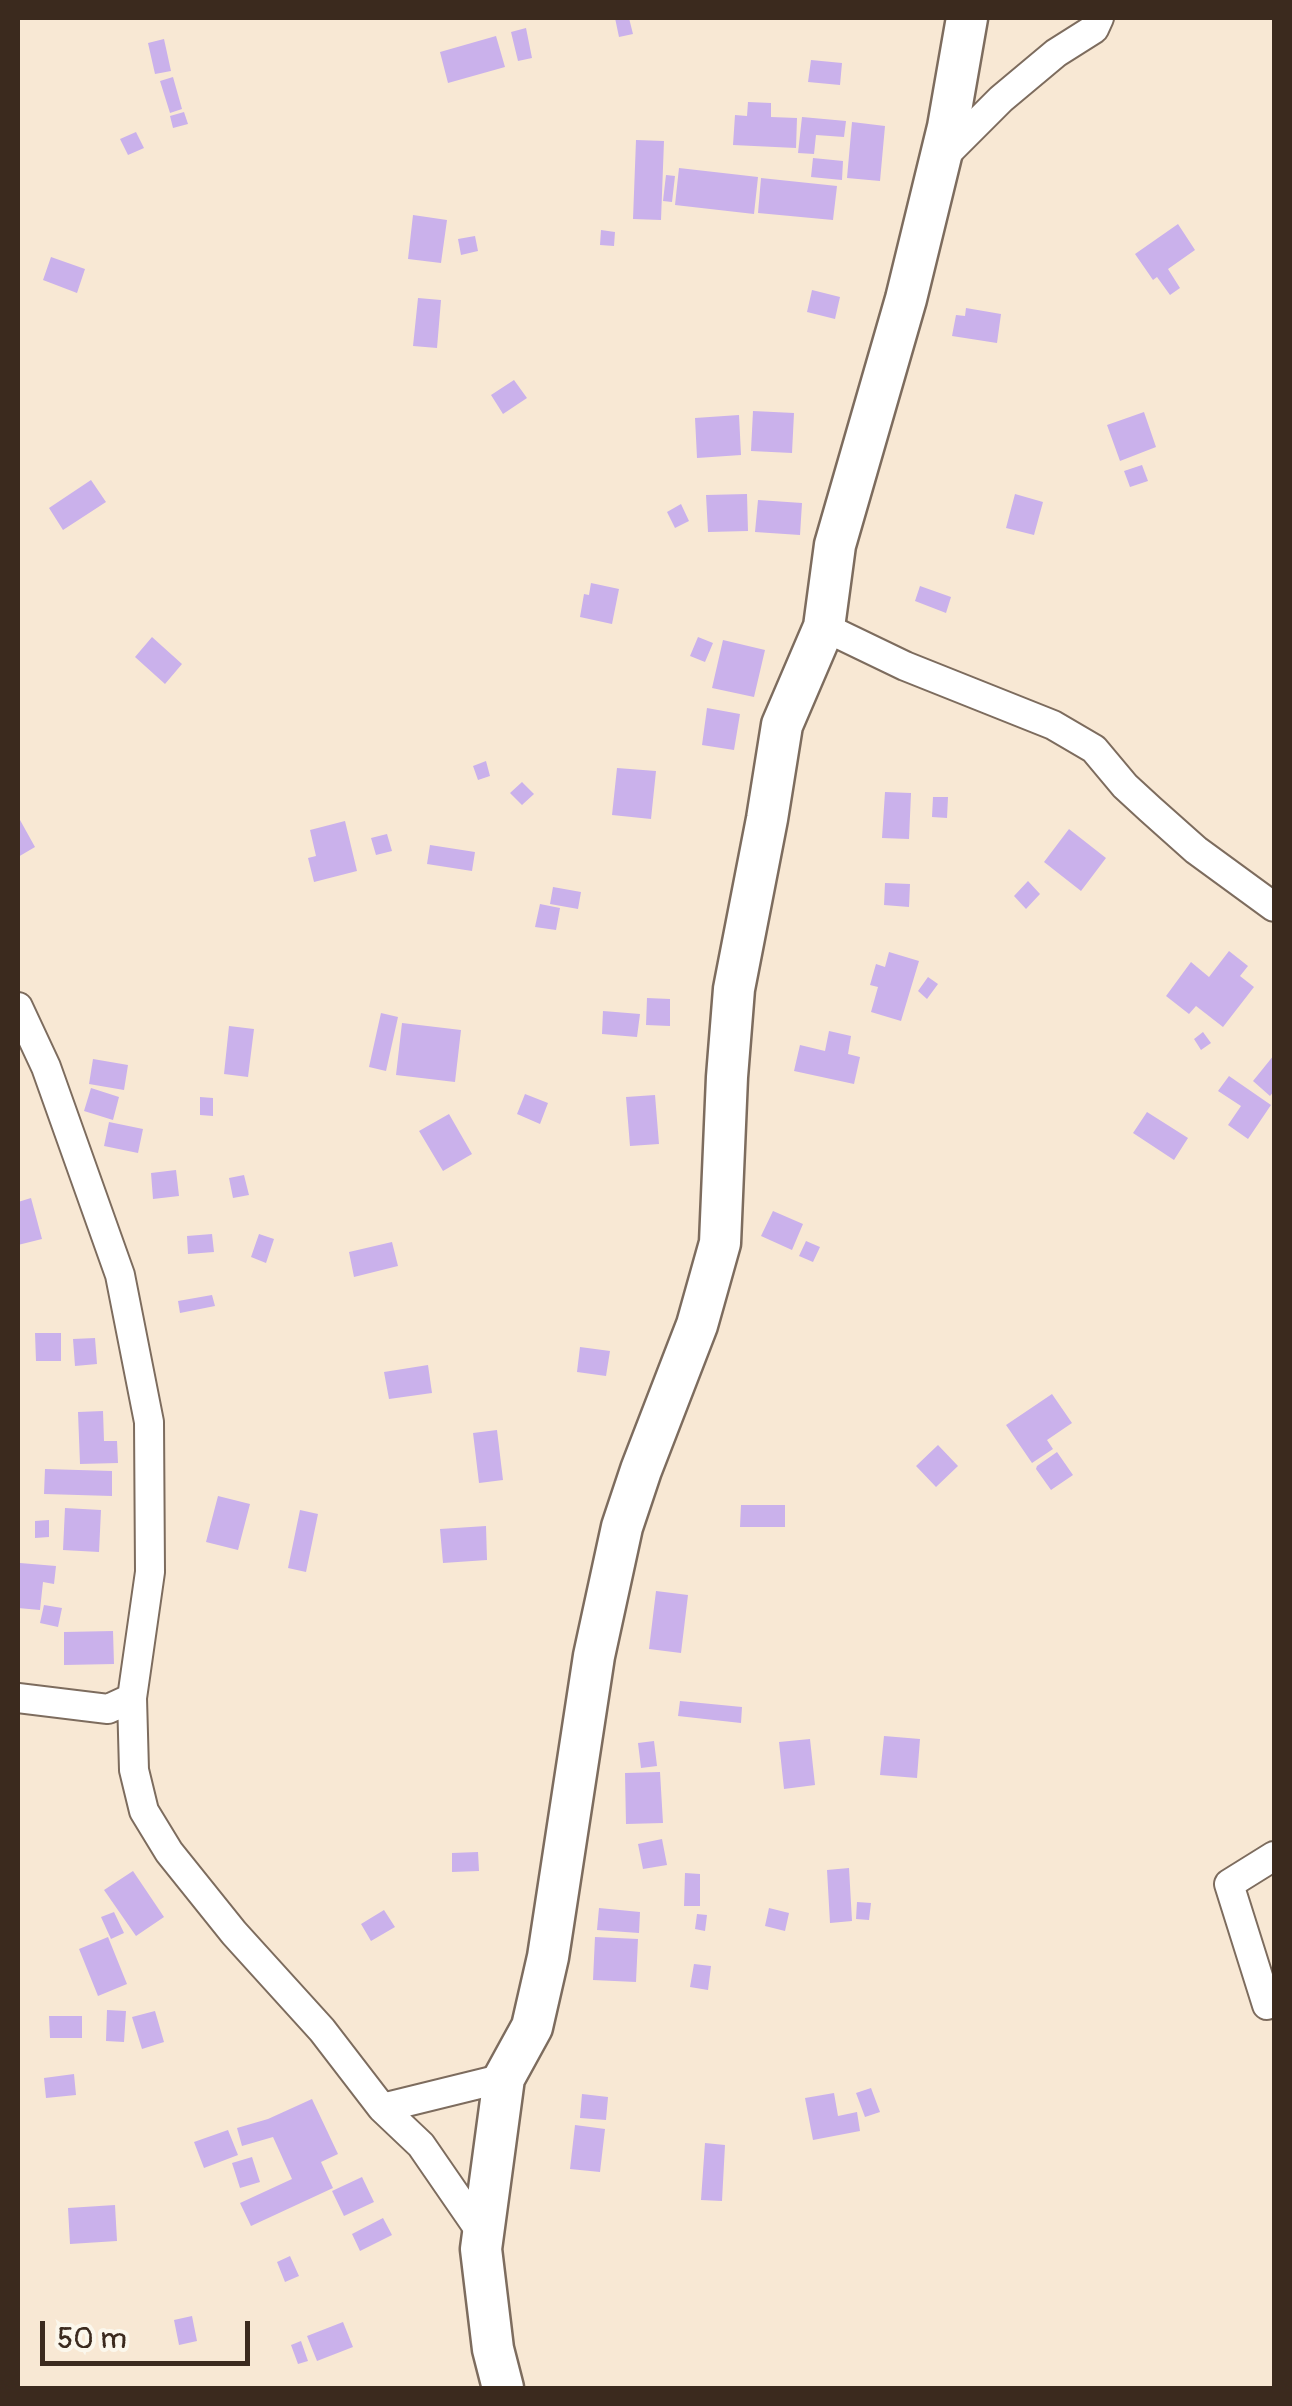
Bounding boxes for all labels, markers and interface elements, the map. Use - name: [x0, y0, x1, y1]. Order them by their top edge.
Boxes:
- scale bar: [45, 2301, 255, 2363]
- text: 50 m: [57, 2320, 127, 2357]

